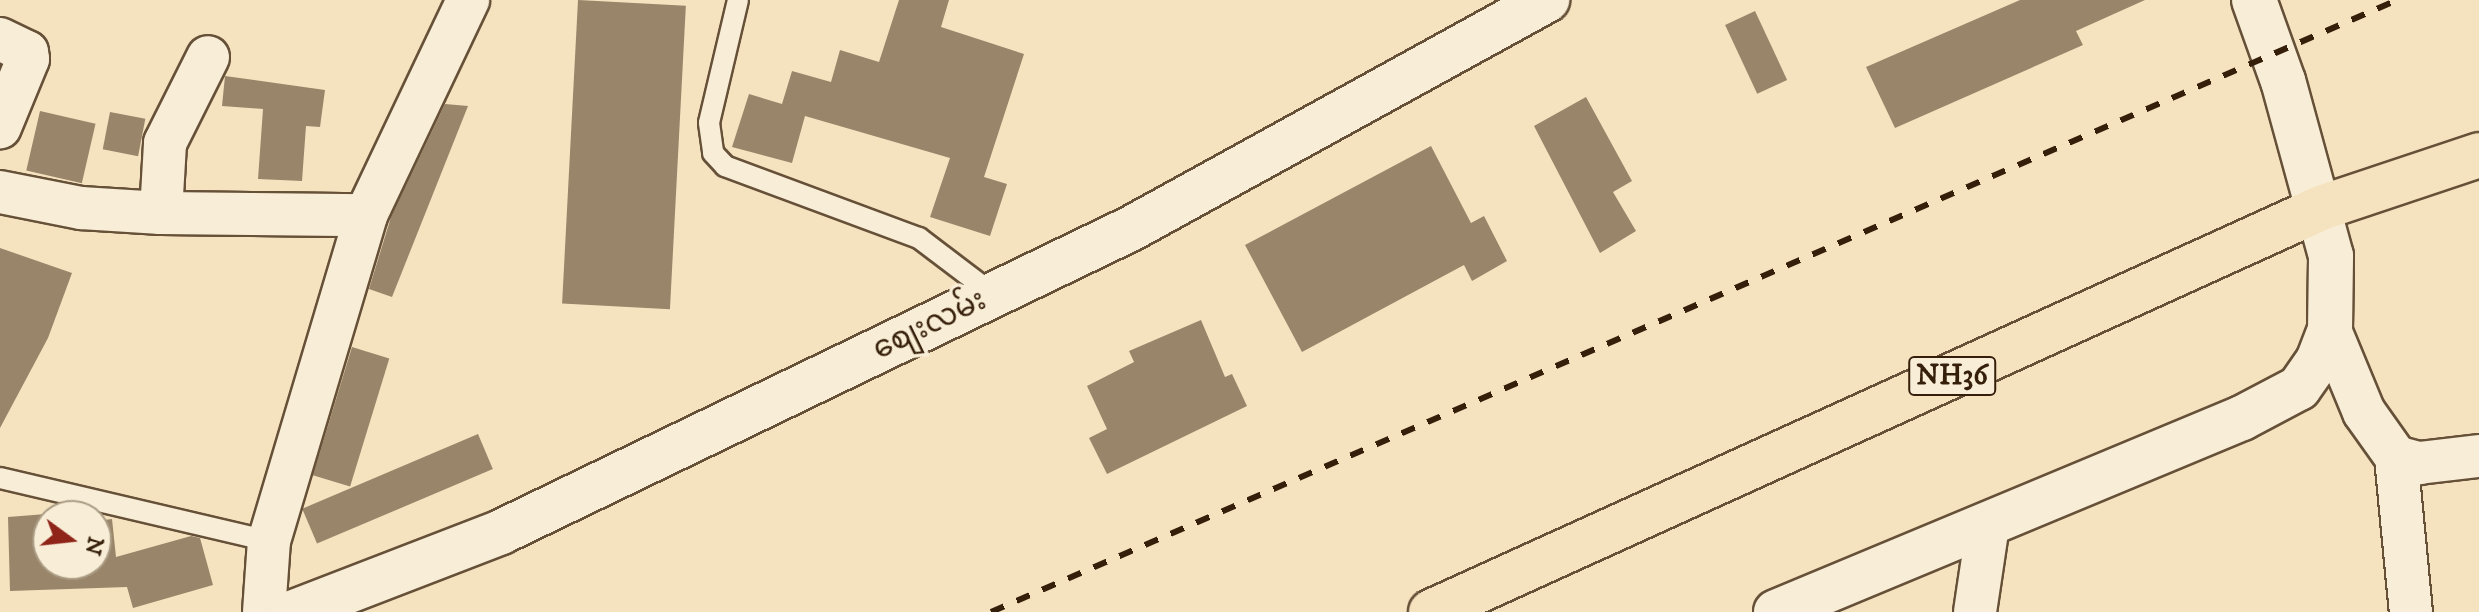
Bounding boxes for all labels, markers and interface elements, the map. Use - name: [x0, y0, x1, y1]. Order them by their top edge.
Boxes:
- street label: စျေးလမ်း: [868, 283, 992, 369]
- road number: NH36: [1908, 352, 1996, 400]
- north arrow: [32, 500, 112, 580]
- text: N: [78, 534, 109, 558]

